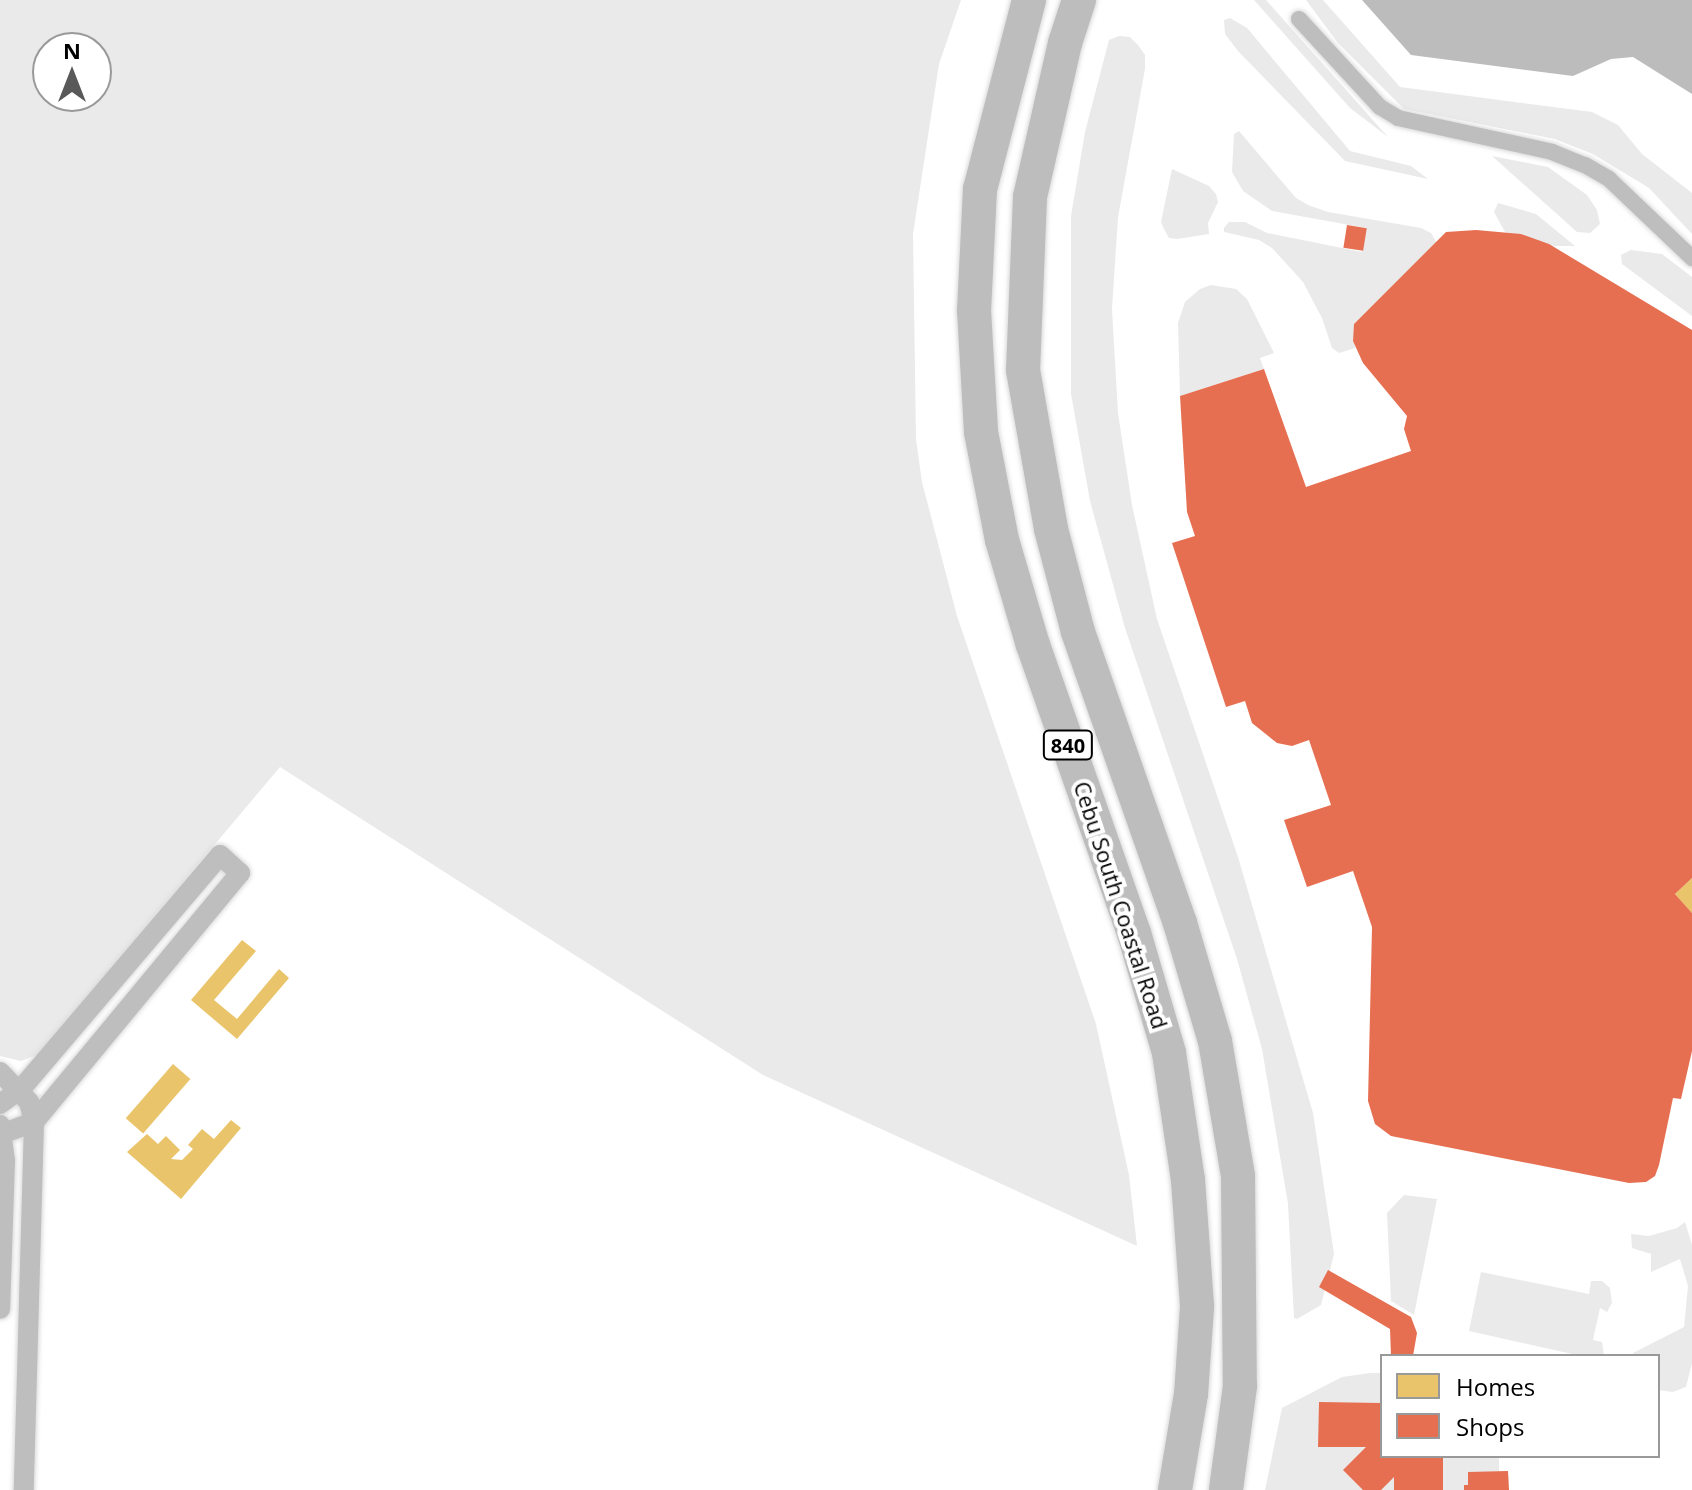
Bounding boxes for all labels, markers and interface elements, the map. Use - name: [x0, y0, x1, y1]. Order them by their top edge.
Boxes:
- north arrow: [32, 32, 112, 112]
- text: N: [63, 35, 81, 65]
- road number: 840: [1042, 729, 1094, 761]
- street label: Cebu South Coastal Road: [1069, 778, 1173, 1032]
- legend: [1380, 1354, 1660, 1458]
- text: Homes: [1456, 1370, 1535, 1403]
- text: Shops: [1456, 1410, 1524, 1443]

